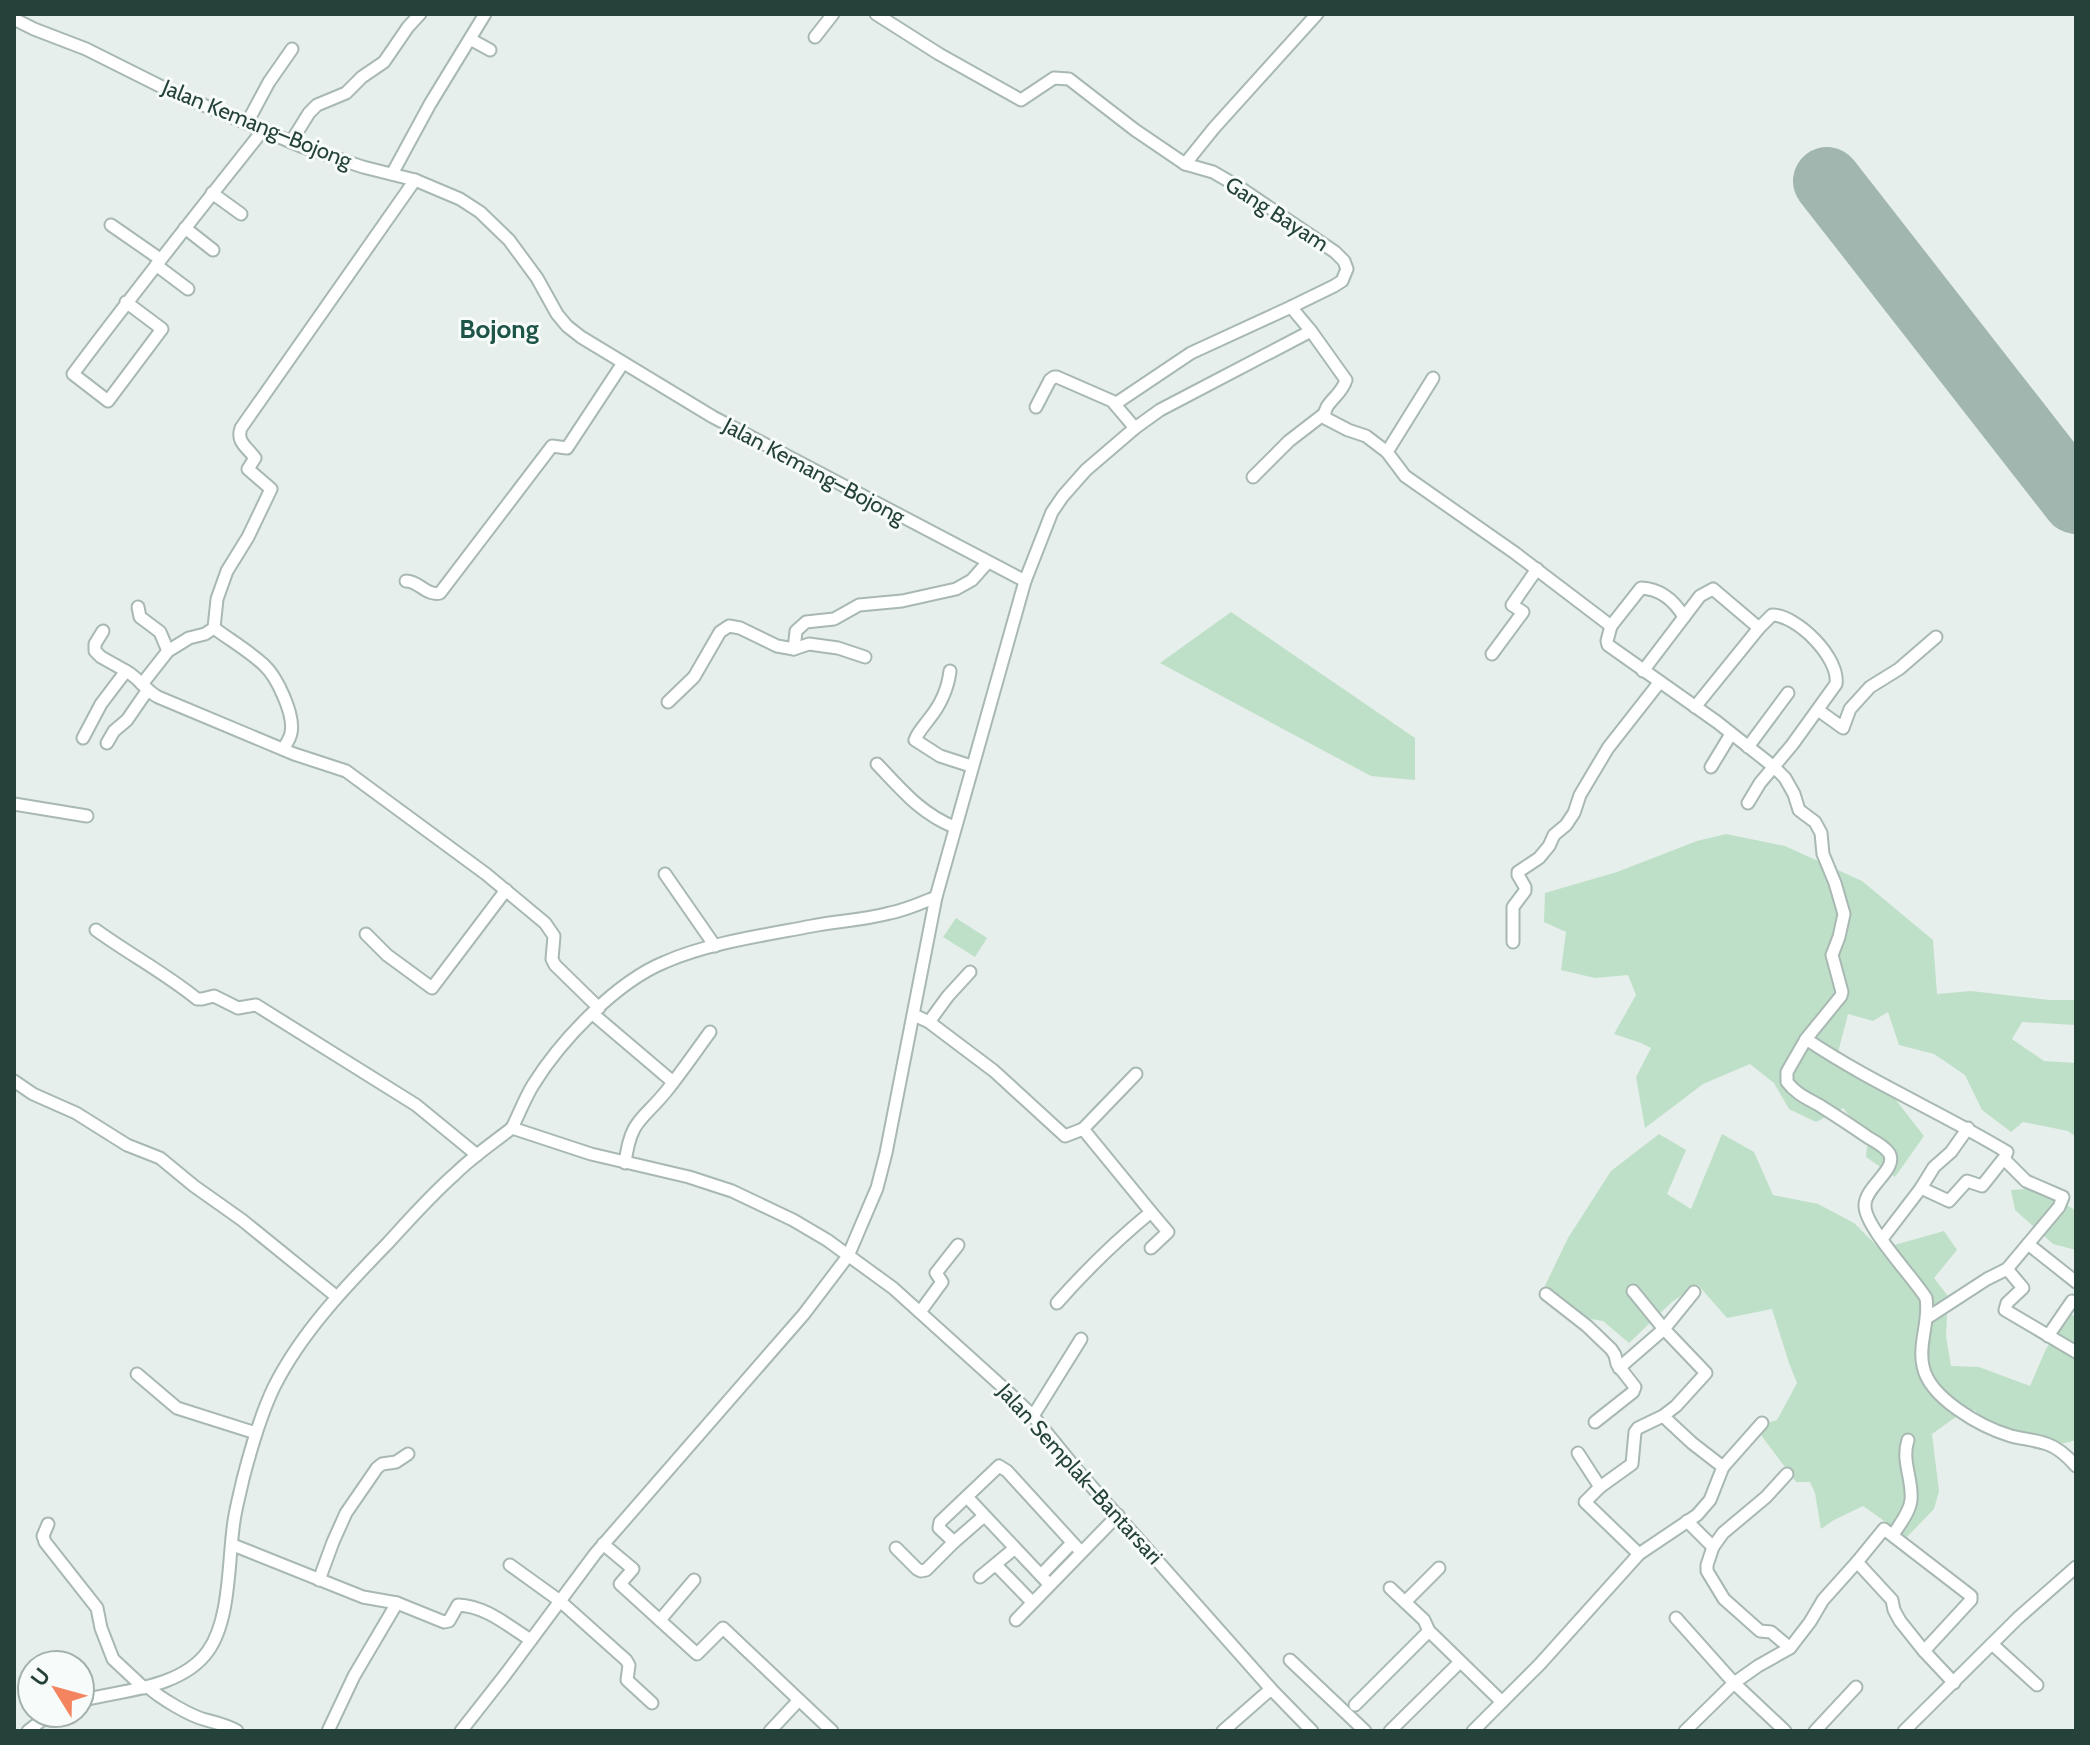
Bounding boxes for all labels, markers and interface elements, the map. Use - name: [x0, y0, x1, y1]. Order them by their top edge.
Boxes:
- street label: Jalan Kemang–Bojong: [157, 73, 357, 175]
- street label: Gang Bayam: [1220, 171, 1334, 257]
- district label: Bojong: [459, 313, 539, 345]
- street label: Jalan Kemang–Bojong: [717, 411, 911, 531]
- street label: Jalan Semplak–Bantarsari: [991, 1377, 1168, 1570]
- north arrow: [16, 1649, 96, 1729]
- text: U: [25, 1663, 56, 1692]

